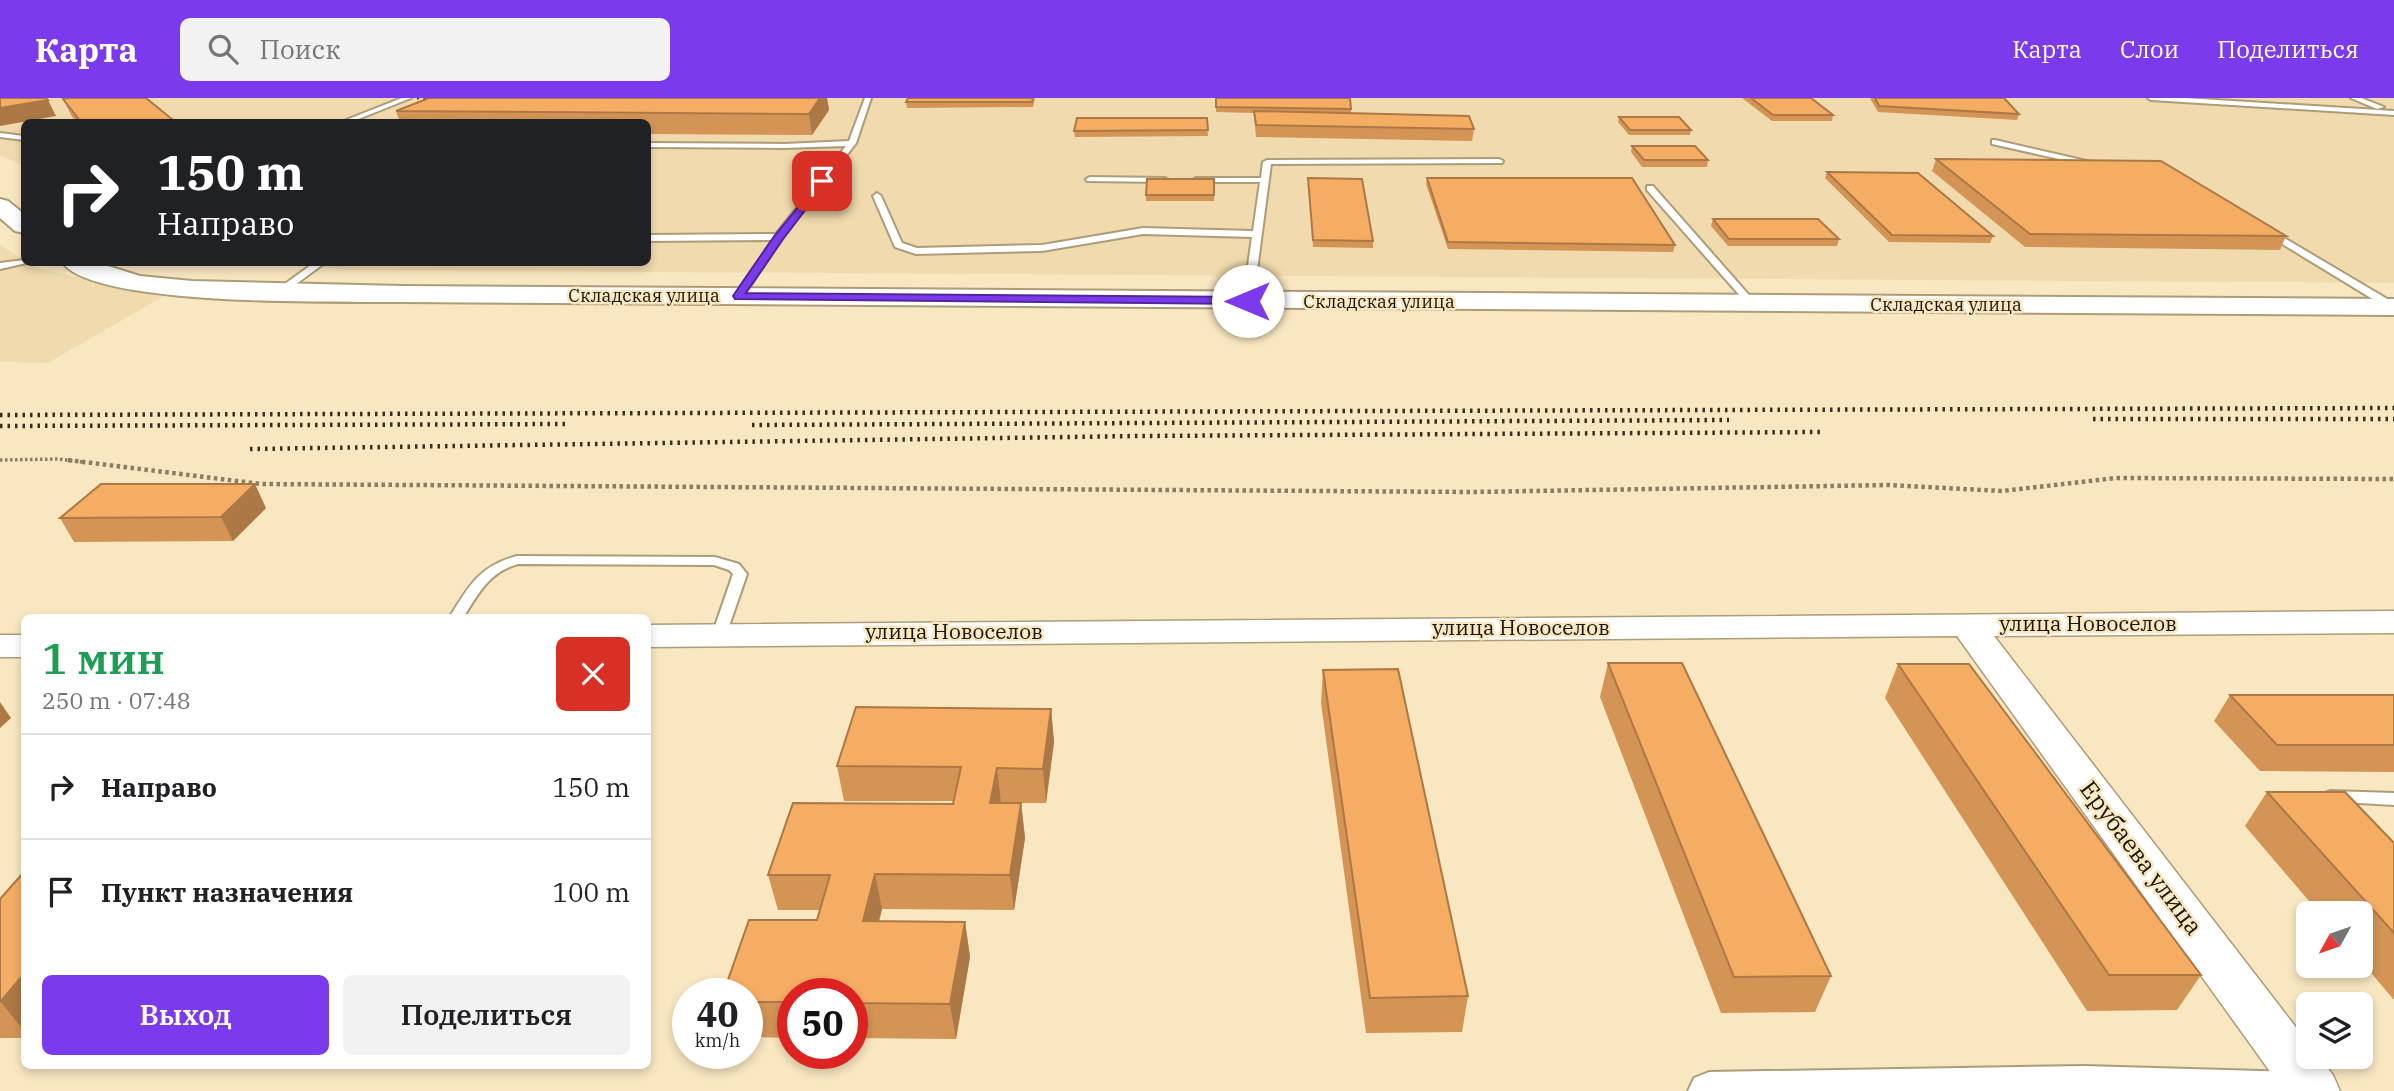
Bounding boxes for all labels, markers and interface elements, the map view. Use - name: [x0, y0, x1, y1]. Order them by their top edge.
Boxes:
- search box: [180, 18, 670, 81]
- text: Карта: [35, 28, 138, 71]
- icon: search: [204, 30, 242, 68]
- text: Поиск: [260, 32, 340, 66]
- text: Карта: [2012, 33, 2082, 65]
- text: Слои: [2120, 33, 2179, 65]
- text: Поделиться: [2217, 33, 2359, 65]
- text: 150 m: [157, 140, 304, 203]
- icon: right: [42, 147, 133, 238]
- pin: [792, 151, 852, 211]
- icon: arrive: [803, 162, 841, 200]
- text: Направо: [157, 202, 294, 244]
- position arrow: [1211, 264, 1285, 338]
- street label: Складская улица: [568, 284, 720, 307]
- street label: Складская улица: [1303, 290, 1455, 313]
- street label: Складская улица: [1870, 293, 2022, 316]
- street label: улица Новоселов: [1999, 609, 2177, 637]
- street label: улица Новоселов: [1432, 613, 1610, 641]
- street label: улица Новоселов: [865, 617, 1043, 645]
- text: 1 мин: [42, 631, 165, 686]
- button: close: [556, 637, 630, 711]
- text: 250 m · 07:48: [42, 685, 191, 715]
- icon: right: [42, 768, 80, 806]
- text: Направо: [101, 770, 217, 804]
- text: 150 m: [552, 770, 630, 804]
- street label: Ерубаева улица: [2073, 774, 2210, 941]
- icon: arrive: [42, 873, 80, 911]
- text: Пункт назначения: [101, 875, 353, 909]
- text: 100 m: [552, 875, 630, 909]
- north arrow: [2296, 901, 2373, 978]
- map controls: [2296, 901, 2373, 1069]
- button: Выход: [42, 975, 329, 1055]
- button: Поделиться: [343, 975, 630, 1055]
- speed limit sign: 50: [777, 978, 868, 1069]
- text: 40: [696, 991, 739, 1037]
- button: layers: [2296, 992, 2373, 1069]
- text: km/h: [695, 1029, 740, 1052]

